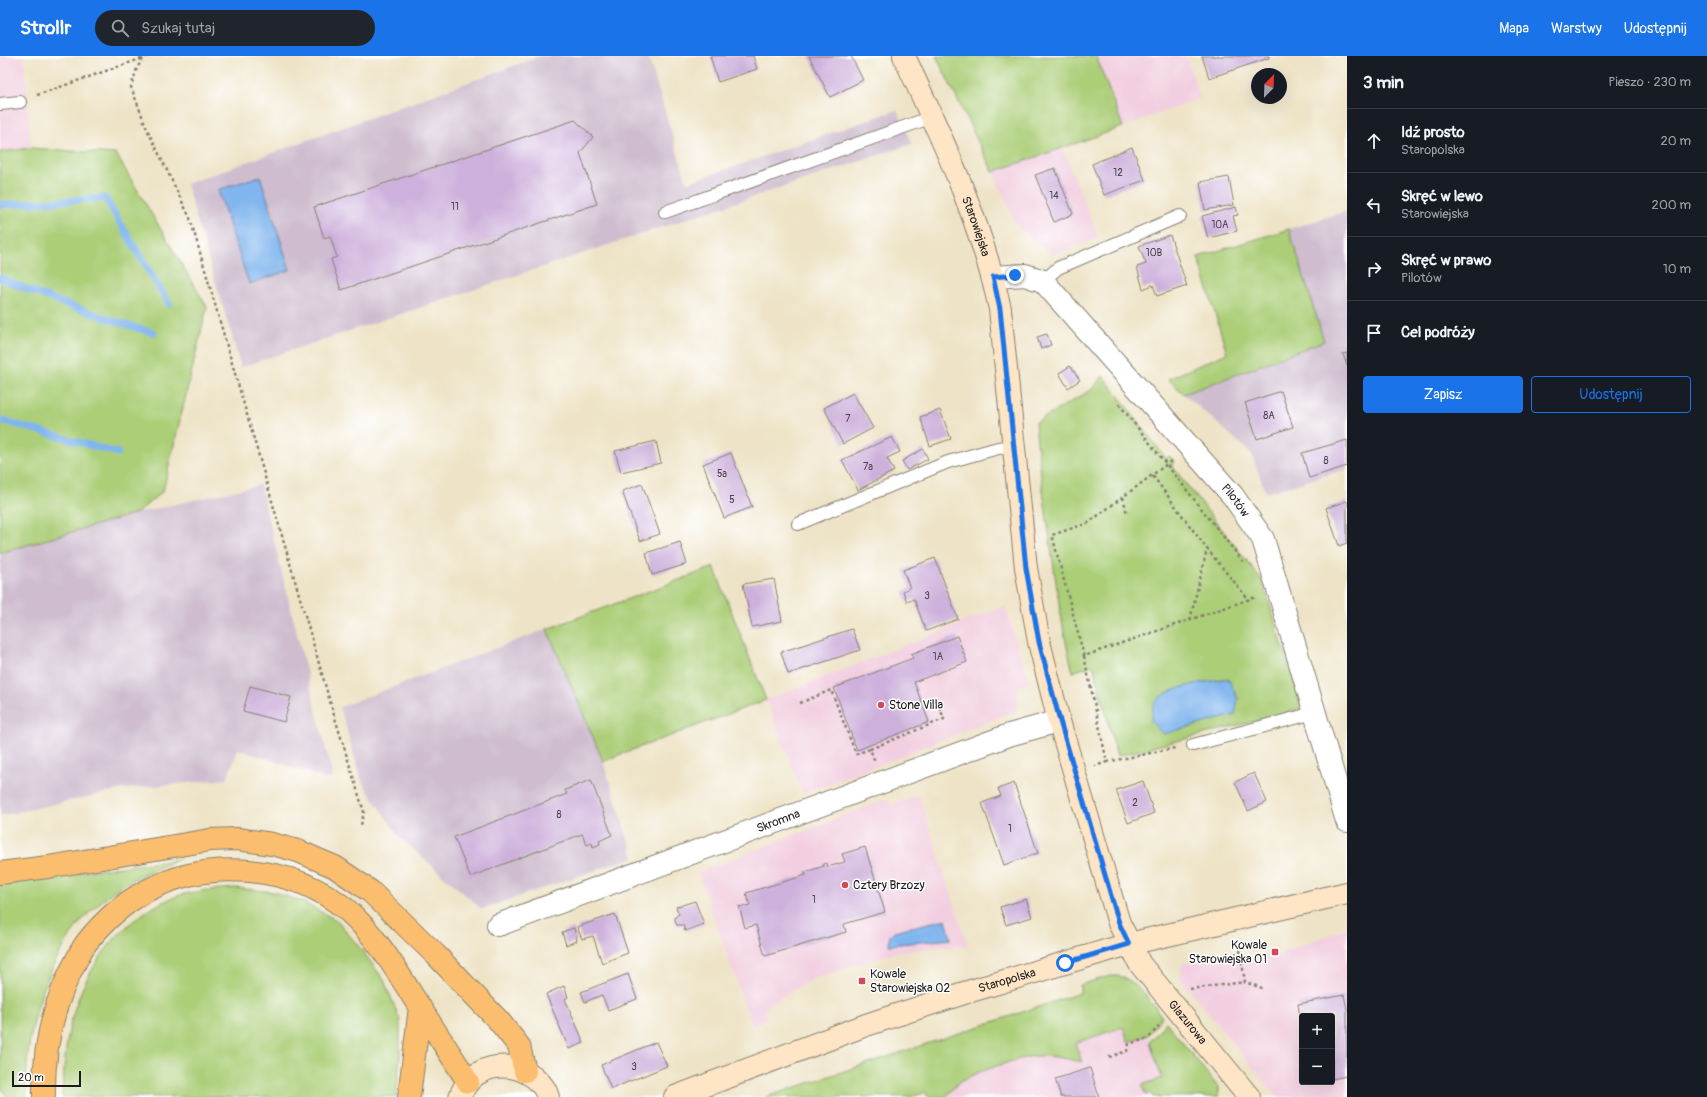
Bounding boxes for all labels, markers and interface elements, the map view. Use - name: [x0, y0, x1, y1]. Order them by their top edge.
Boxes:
- search box: [95, 10, 375, 46]
- text: Strollr: [20, 16, 71, 40]
- icon: search: [109, 17, 131, 39]
- text: Szukaj tutaj: [141, 19, 215, 38]
- text: Mapa: [1499, 20, 1529, 37]
- text: Warstwy: [1551, 20, 1602, 37]
- text: Udostępnij: [1624, 20, 1687, 37]
- north arrow: [1251, 68, 1287, 104]
- text: 3 min: [1363, 72, 1404, 93]
- text: Pieszo · 230 m: [1608, 74, 1691, 90]
- text: Idź prosto: [1401, 123, 1465, 142]
- icon: ahead: [1363, 130, 1385, 152]
- text: 20 m: [1660, 133, 1691, 149]
- text: Staropolska: [1401, 142, 1465, 158]
- house number: 12: [1113, 167, 1123, 179]
- text: Skręć w lewo: [1401, 187, 1483, 206]
- house number: 14: [1049, 190, 1059, 202]
- street label: Starowiejska: [958, 194, 993, 259]
- icon: left: [1363, 194, 1385, 216]
- text: 200 m: [1652, 197, 1691, 213]
- house number: 11: [451, 201, 459, 213]
- text: Starowiejska: [1401, 206, 1469, 222]
- house number: 10A: [1211, 219, 1229, 231]
- house number: 10B: [1146, 247, 1163, 259]
- text: Skręć w prawo: [1401, 251, 1491, 270]
- icon: right: [1363, 258, 1385, 280]
- text: 10 m: [1663, 261, 1691, 277]
- route end: [1006, 266, 1024, 284]
- text: Pilotów: [1401, 270, 1442, 286]
- icon: arrive: [1363, 322, 1385, 344]
- text: Cel podróży: [1401, 323, 1475, 342]
- button: Zapisz: [1363, 376, 1523, 413]
- button: Udostępnij: [1531, 376, 1691, 413]
- house number: 8A: [1263, 410, 1275, 422]
- house number: 7: [845, 413, 851, 425]
- house number: 8: [1323, 455, 1329, 467]
- house number: 7a: [863, 461, 873, 473]
- house number: 5a: [717, 468, 727, 480]
- street label: Pilotów: [1218, 481, 1252, 520]
- house number: 5: [729, 494, 735, 506]
- house number: 3: [924, 590, 930, 602]
- house number: 1A: [933, 651, 944, 663]
- place label: Stone Villa: [889, 698, 944, 713]
- marker: Stone Villa: [876, 700, 886, 710]
- house number: 2: [1132, 797, 1138, 809]
- street label: Skromna: [755, 806, 803, 836]
- house number: 8: [556, 809, 562, 821]
- house number: 1: [1008, 823, 1012, 835]
- place label: Cztery Brzozy: [853, 878, 925, 893]
- marker: Cztery Brzozy: [840, 880, 850, 890]
- house number: 1: [812, 894, 816, 906]
- place label: Kowale Starowiejska 01: [1189, 938, 1267, 967]
- marker: Kowale Starowiejska 01: [1270, 947, 1280, 957]
- route start: [1056, 954, 1074, 972]
- street label: Staropolska: [977, 965, 1038, 996]
- place label: Kowale Starowiejska 02: [870, 967, 950, 996]
- marker: Kowale Starowiejska 02: [857, 976, 867, 986]
- street label: Glazurowa: [1165, 997, 1210, 1048]
- map controls: [1299, 1013, 1335, 1085]
- button: +: [1299, 1013, 1335, 1049]
- button: −: [1299, 1049, 1335, 1085]
- house number: 3: [631, 1061, 637, 1073]
- scale bar: [12, 1069, 81, 1088]
- text: 20 m: [18, 1071, 44, 1084]

